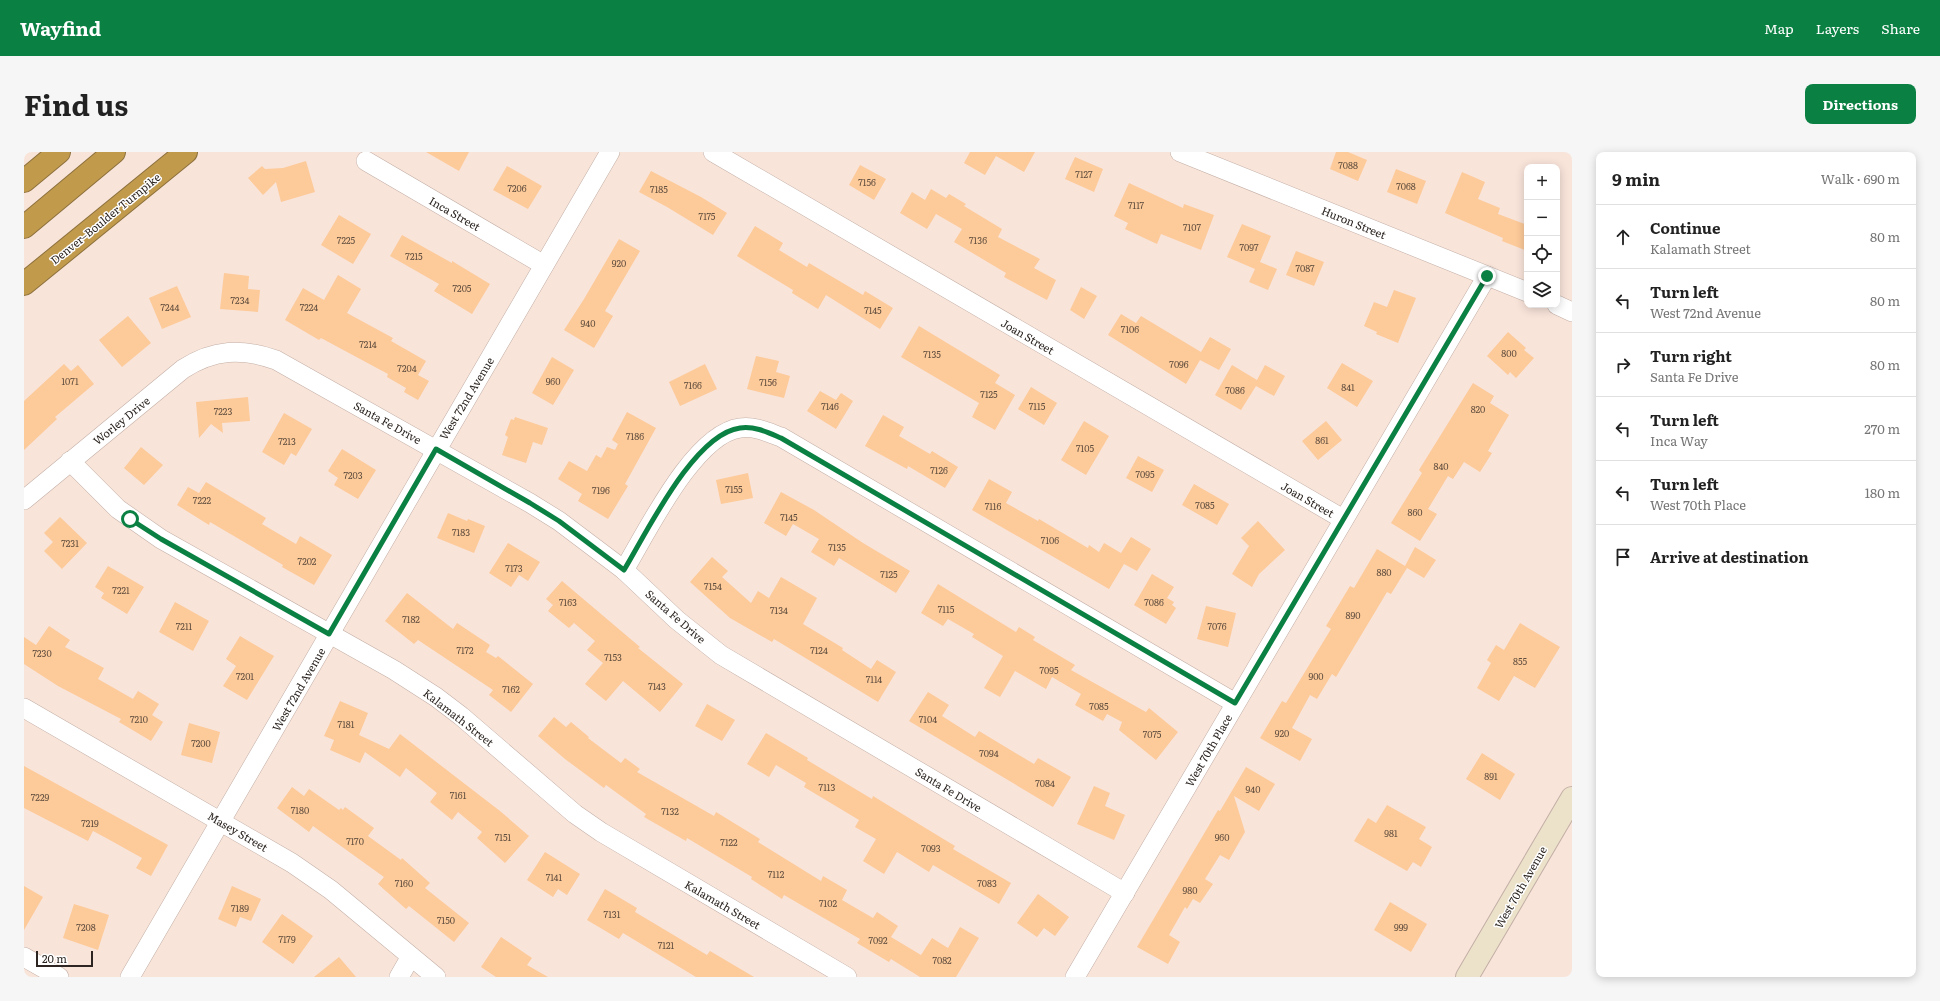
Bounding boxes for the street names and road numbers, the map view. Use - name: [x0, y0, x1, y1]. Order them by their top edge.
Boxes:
- street label: Denver–Boulder Turnpike: [47, 168, 164, 267]
- street label: Inca Street: [426, 192, 484, 234]
- street label: Huron Street: [1319, 202, 1389, 242]
- street label: Joan Street: [998, 314, 1058, 358]
- street label: West 72nd Avenue: [435, 353, 497, 442]
- street label: Worley Drive: [89, 392, 153, 448]
- street label: Santa Fe Drive: [351, 397, 425, 447]
- street label: Joan Street: [1278, 477, 1338, 521]
- street label: Santa Fe Drive: [643, 585, 710, 647]
- street label: West 72nd Avenue: [268, 644, 329, 734]
- street label: Kalamath Street: [420, 684, 498, 750]
- street label: West 70th Place: [1181, 711, 1235, 789]
- street label: Santa Fe Drive: [913, 763, 985, 815]
- street label: Masey Street: [205, 807, 272, 855]
- street label: West 70th Avenue: [1490, 843, 1550, 931]
- street label: Kalamath Street: [682, 876, 764, 933]

